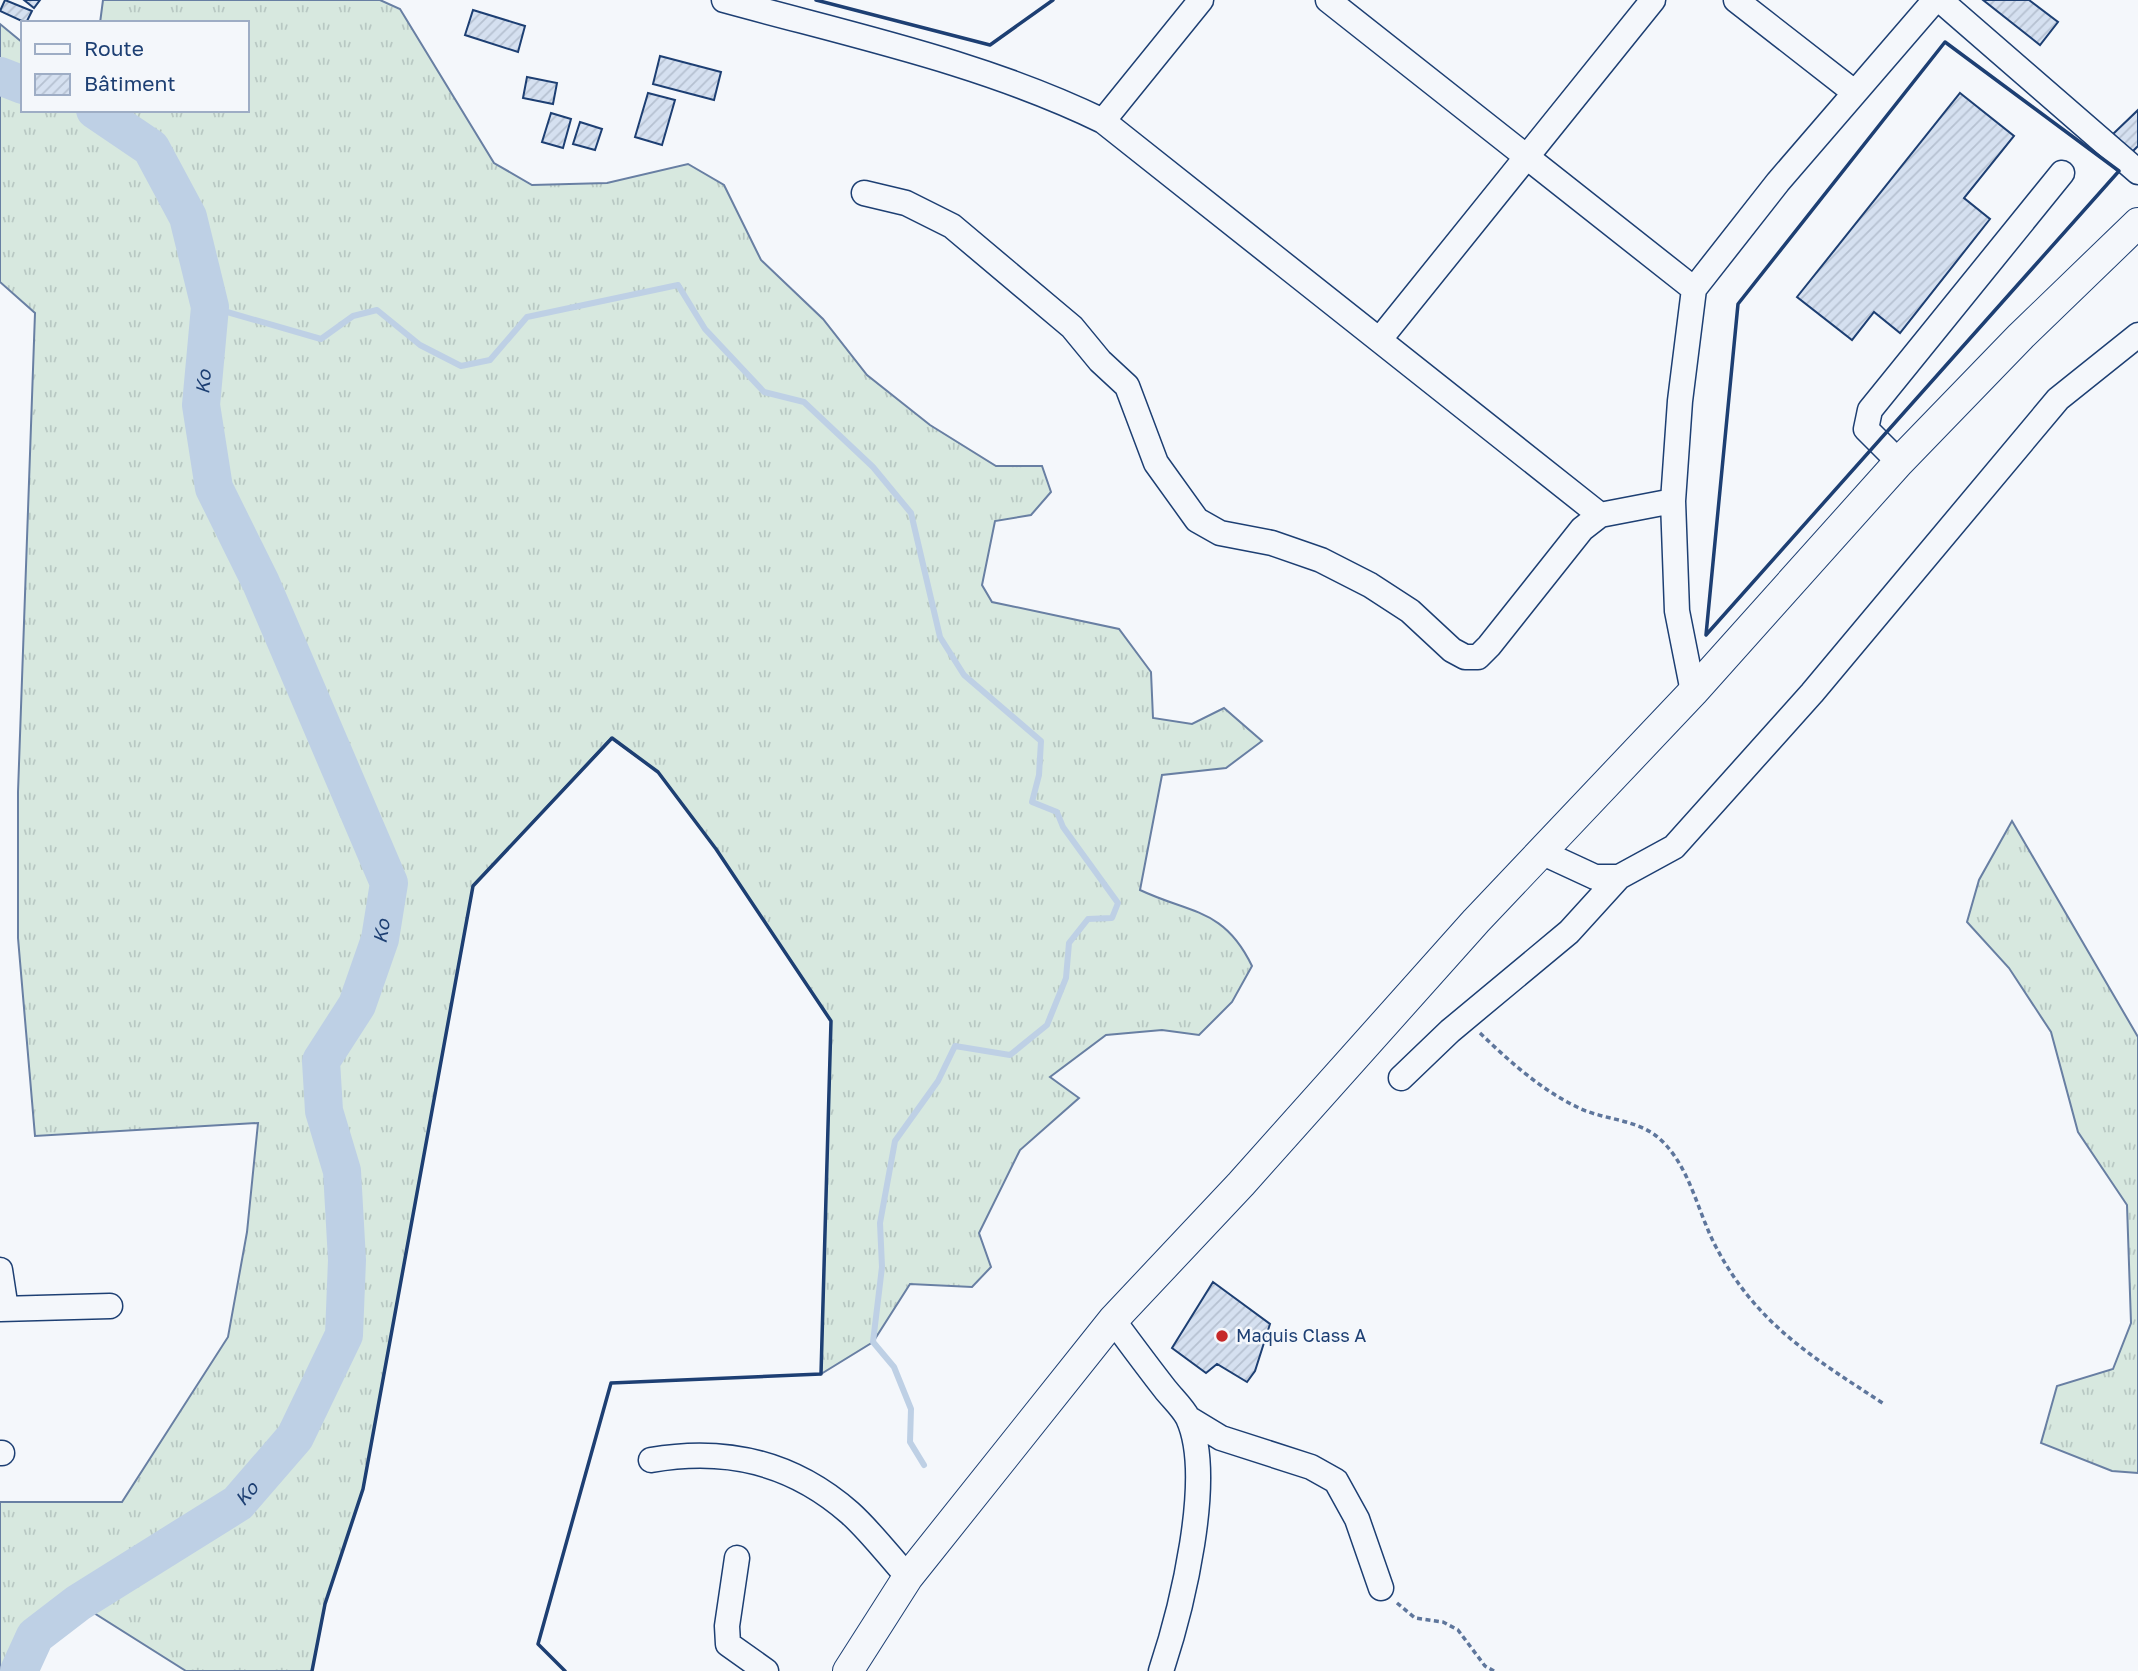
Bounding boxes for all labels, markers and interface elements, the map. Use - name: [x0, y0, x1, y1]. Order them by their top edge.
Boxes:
- legend: [21, 21, 248, 112]
- text: Route: [84, 35, 144, 61]
- text: Bâtiment: [84, 70, 176, 96]
- water label: Ko: [190, 367, 215, 395]
- water label: Ko: [367, 916, 394, 945]
- place label: Maquis Class A: [1236, 1324, 1366, 1346]
- marker: Maquis Class A: [1214, 1328, 1230, 1344]
- water label: Ko: [229, 1475, 264, 1510]

